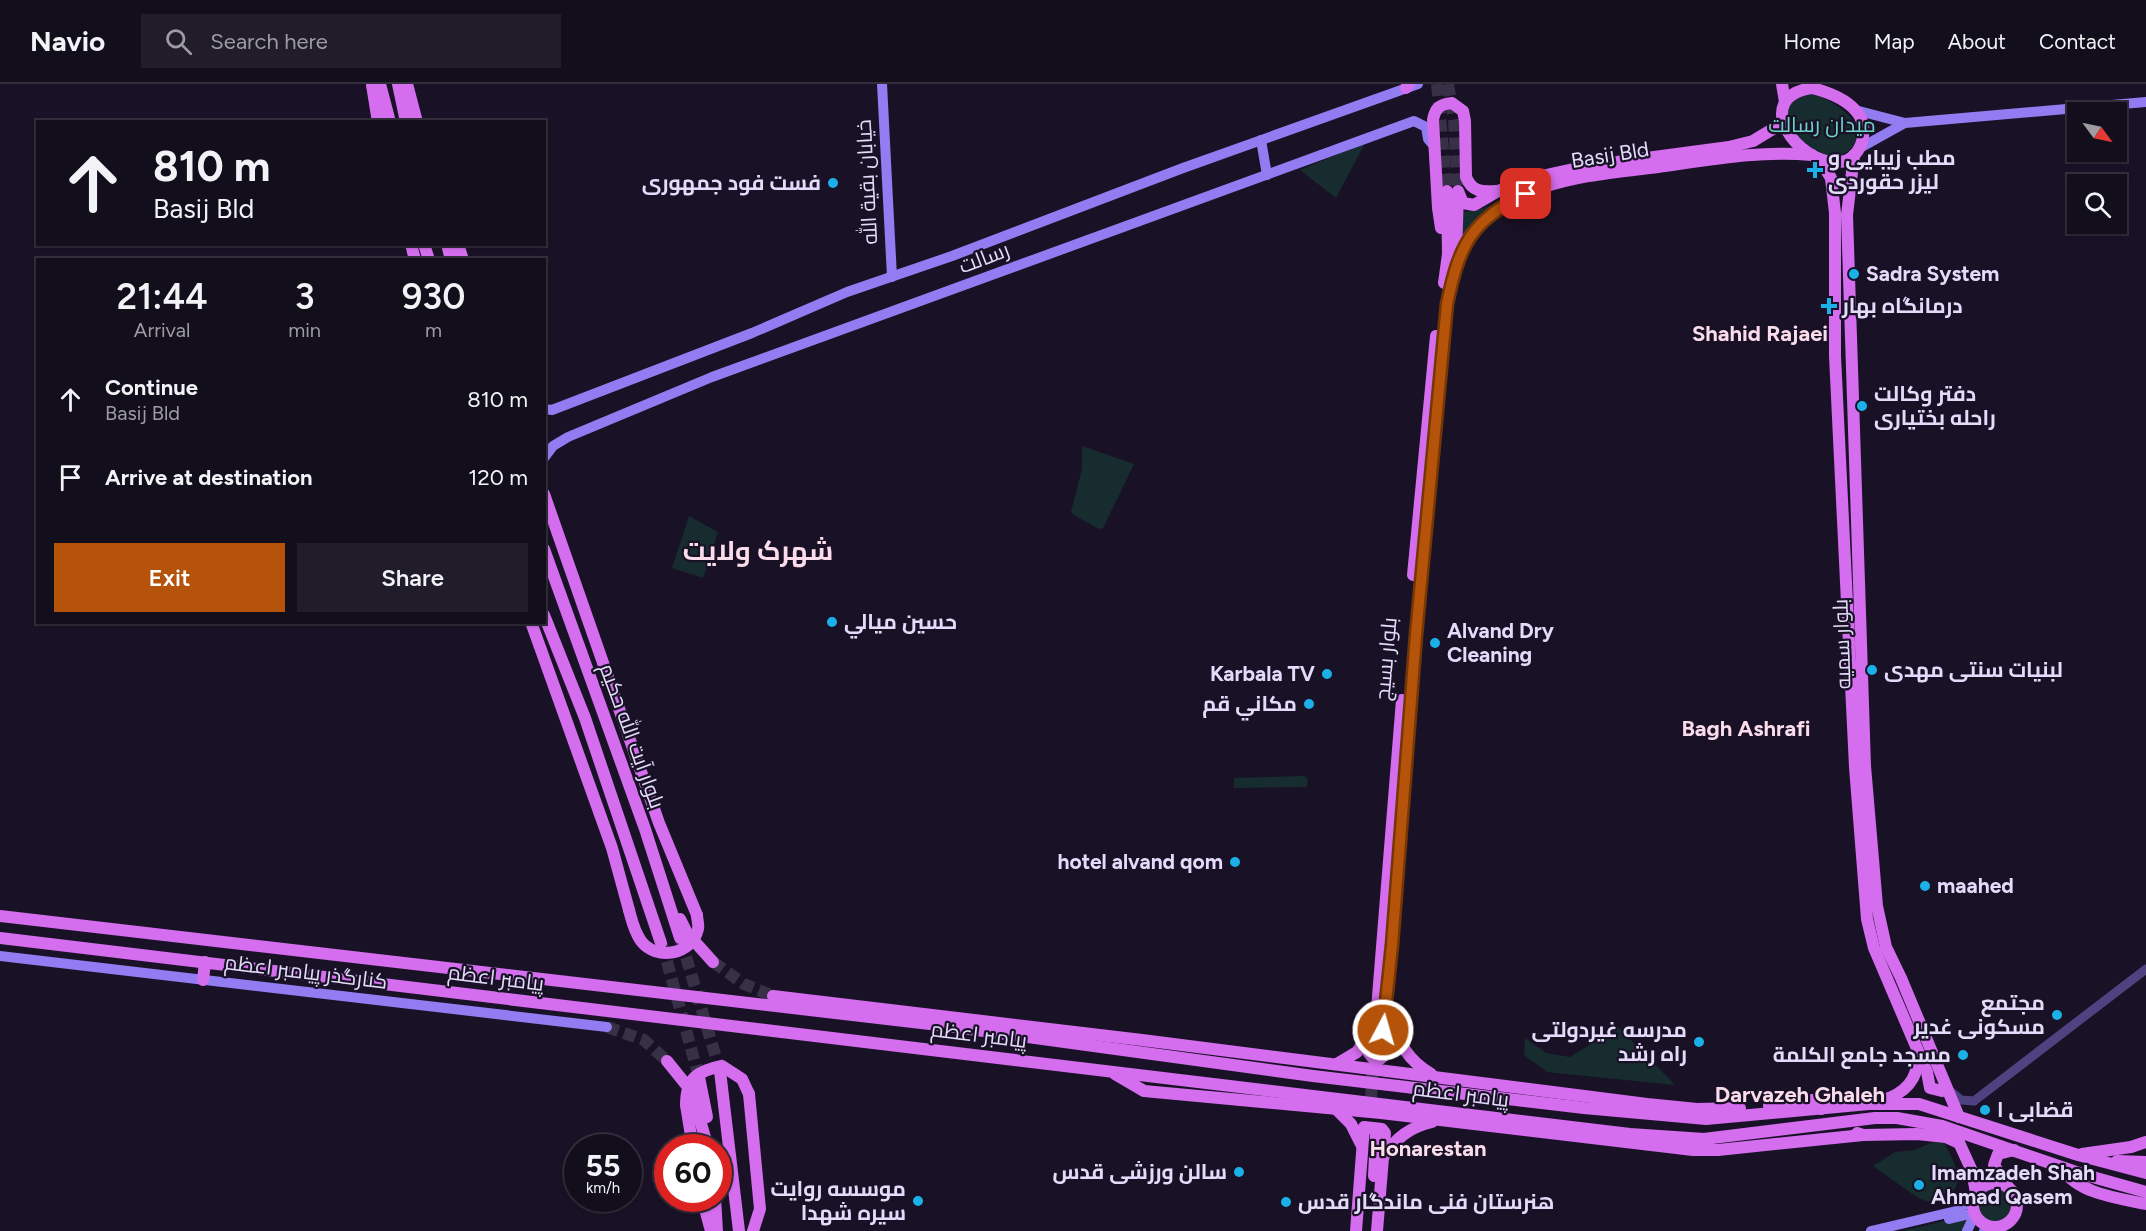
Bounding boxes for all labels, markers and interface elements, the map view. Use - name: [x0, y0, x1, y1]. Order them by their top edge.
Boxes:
- search box: [141, 14, 561, 68]
- text: Navio: [30, 24, 105, 58]
- icon: search: [162, 25, 195, 58]
- text: Search here: [210, 28, 328, 55]
- text: Home: [1784, 29, 1841, 54]
- text: Map: [1874, 29, 1915, 54]
- text: About: [1948, 29, 2006, 54]
- text: Contact: [2039, 29, 2116, 54]
- north arrow: [2067, 102, 2127, 162]
- map controls: [2067, 102, 2127, 234]
- park label: میدان رسالت: [1768, 112, 1876, 138]
- street label: خیابان بقیة الله: [850, 119, 883, 245]
- street label: Basij Bld: [1569, 136, 1651, 173]
- text: 810 m: [153, 141, 270, 192]
- icon: ahead: [54, 144, 132, 222]
- place label: مطب زیبایی و لیزر حقوردی: [1828, 145, 1956, 195]
- marker: مطب زیبایی و لیزر حقوردی: [1806, 161, 1824, 179]
- pin: [1500, 168, 1551, 219]
- place label: فست فود جمهوری: [642, 170, 821, 196]
- button: search: [2067, 174, 2127, 234]
- marker: فست فود جمهوری: [826, 176, 840, 190]
- icon: arrive: [1509, 177, 1542, 210]
- text: Basij Bld: [153, 192, 254, 225]
- street label: رسالت: [955, 237, 1013, 279]
- place label: Sadra System: [1866, 261, 1999, 286]
- marker: Sadra System: [1847, 267, 1861, 281]
- text: 21:44: [117, 275, 208, 318]
- text: 3: [295, 275, 315, 318]
- text: 930: [402, 275, 465, 318]
- place label: درمانگاه بهار: [1841, 293, 1963, 319]
- marker: درمانگاه بهار: [1820, 297, 1838, 315]
- text: Arrival: [134, 318, 190, 342]
- text: min: [288, 318, 321, 342]
- text: m: [425, 318, 442, 342]
- district label: Shahid Rajaei: [1692, 320, 1828, 347]
- text: Continue: [105, 374, 198, 401]
- place label: دفتر وکالت راحله بختیاری: [1874, 381, 1996, 430]
- icon: ahead: [54, 383, 87, 416]
- text: 810 m: [467, 386, 528, 413]
- marker: دفتر وکالت راحله بختیاری: [1855, 399, 1869, 413]
- text: Basij Bld: [105, 401, 180, 425]
- icon: arrive: [54, 461, 87, 494]
- text: Arrive at destination: [105, 464, 313, 491]
- text: 120 m: [468, 464, 528, 491]
- district label: شهرک ولایت: [683, 534, 833, 568]
- button: Exit: [54, 543, 285, 612]
- button: Share: [297, 543, 528, 612]
- street label: بلوار سمیه: [1827, 598, 1856, 690]
- place label: حسين ميالي: [844, 609, 957, 639]
- marker: حسين ميالي: [825, 615, 839, 629]
- street label: بلوار بسیج: [1369, 616, 1404, 702]
- place label: Alvand Dry Cleaning: [1447, 618, 1555, 667]
- marker: Alvand Dry Cleaning: [1428, 636, 1442, 650]
- place label: لبنیات سنتی مهدی: [1884, 657, 2063, 683]
- street label: بلوار آیت الله حکیم: [593, 660, 671, 812]
- place label: Karbala TV: [1210, 661, 1315, 686]
- marker: لبنیات سنتی مهدی: [1865, 663, 1879, 677]
- marker: Karbala TV: [1320, 667, 1334, 681]
- place label: مكاني قم: [1202, 691, 1297, 721]
- marker: مكاني قم: [1302, 697, 1316, 711]
- district label: Bagh Ashrafi: [1681, 715, 1811, 742]
- place label: hotel alvand qom: [1058, 849, 1223, 874]
- marker: hotel alvand qom: [1228, 855, 1242, 869]
- place label: maahed: [1937, 873, 2014, 898]
- marker: maahed: [1918, 879, 1932, 893]
- street label: کنارگذر پیامبر اعظم: [223, 949, 389, 996]
- street label: پیامبر اعظم: [446, 959, 546, 998]
- place label: مجتمع مسکونی غدیر: [1913, 990, 2045, 1040]
- position arrow: [1351, 998, 1415, 1062]
- marker: مجتمع مسکونی غدیر: [2050, 1008, 2064, 1022]
- street label: پیامبر اعظم: [929, 1016, 1029, 1055]
- place label: مدرسه غیردولتی راه رشد: [1532, 1017, 1687, 1066]
- marker: مدرسه غیردولتی راه رشد: [1692, 1035, 1706, 1049]
- place label: مسجد جامع الکلمة: [1773, 1042, 1951, 1069]
- marker: مسجد جامع الکلمة: [1956, 1048, 1970, 1062]
- street label: پیامبر اعظم: [1411, 1075, 1511, 1114]
- district label: Darvazeh Ghaleh: [1715, 1081, 1885, 1108]
- place label: قضابی ا: [1997, 1097, 2074, 1122]
- marker: قضابی ا: [1978, 1103, 1992, 1117]
- speed limit sign: 60: [654, 1134, 732, 1212]
- district label: Honarestan: [1369, 1135, 1487, 1162]
- text: 55: [586, 1147, 620, 1184]
- place label: سالن ورزشی قدس: [1052, 1159, 1227, 1185]
- place label: Imamzadeh Shah Ahmad Qasem: [1931, 1160, 2095, 1209]
- marker: سالن ورزشی قدس: [1232, 1165, 1246, 1179]
- place label: موسسه روایت سیره شهدا: [770, 1176, 906, 1226]
- marker: Imamzadeh Shah Ahmad Qasem: [1912, 1178, 1926, 1192]
- text: km/h: [586, 1179, 620, 1197]
- place label: هنرستان فنی ماندگار قدس: [1298, 1189, 1554, 1214]
- marker: موسسه روایت سیره شهدا: [911, 1194, 925, 1208]
- marker: هنرستان فنی ماندگار قدس: [1279, 1195, 1293, 1209]

